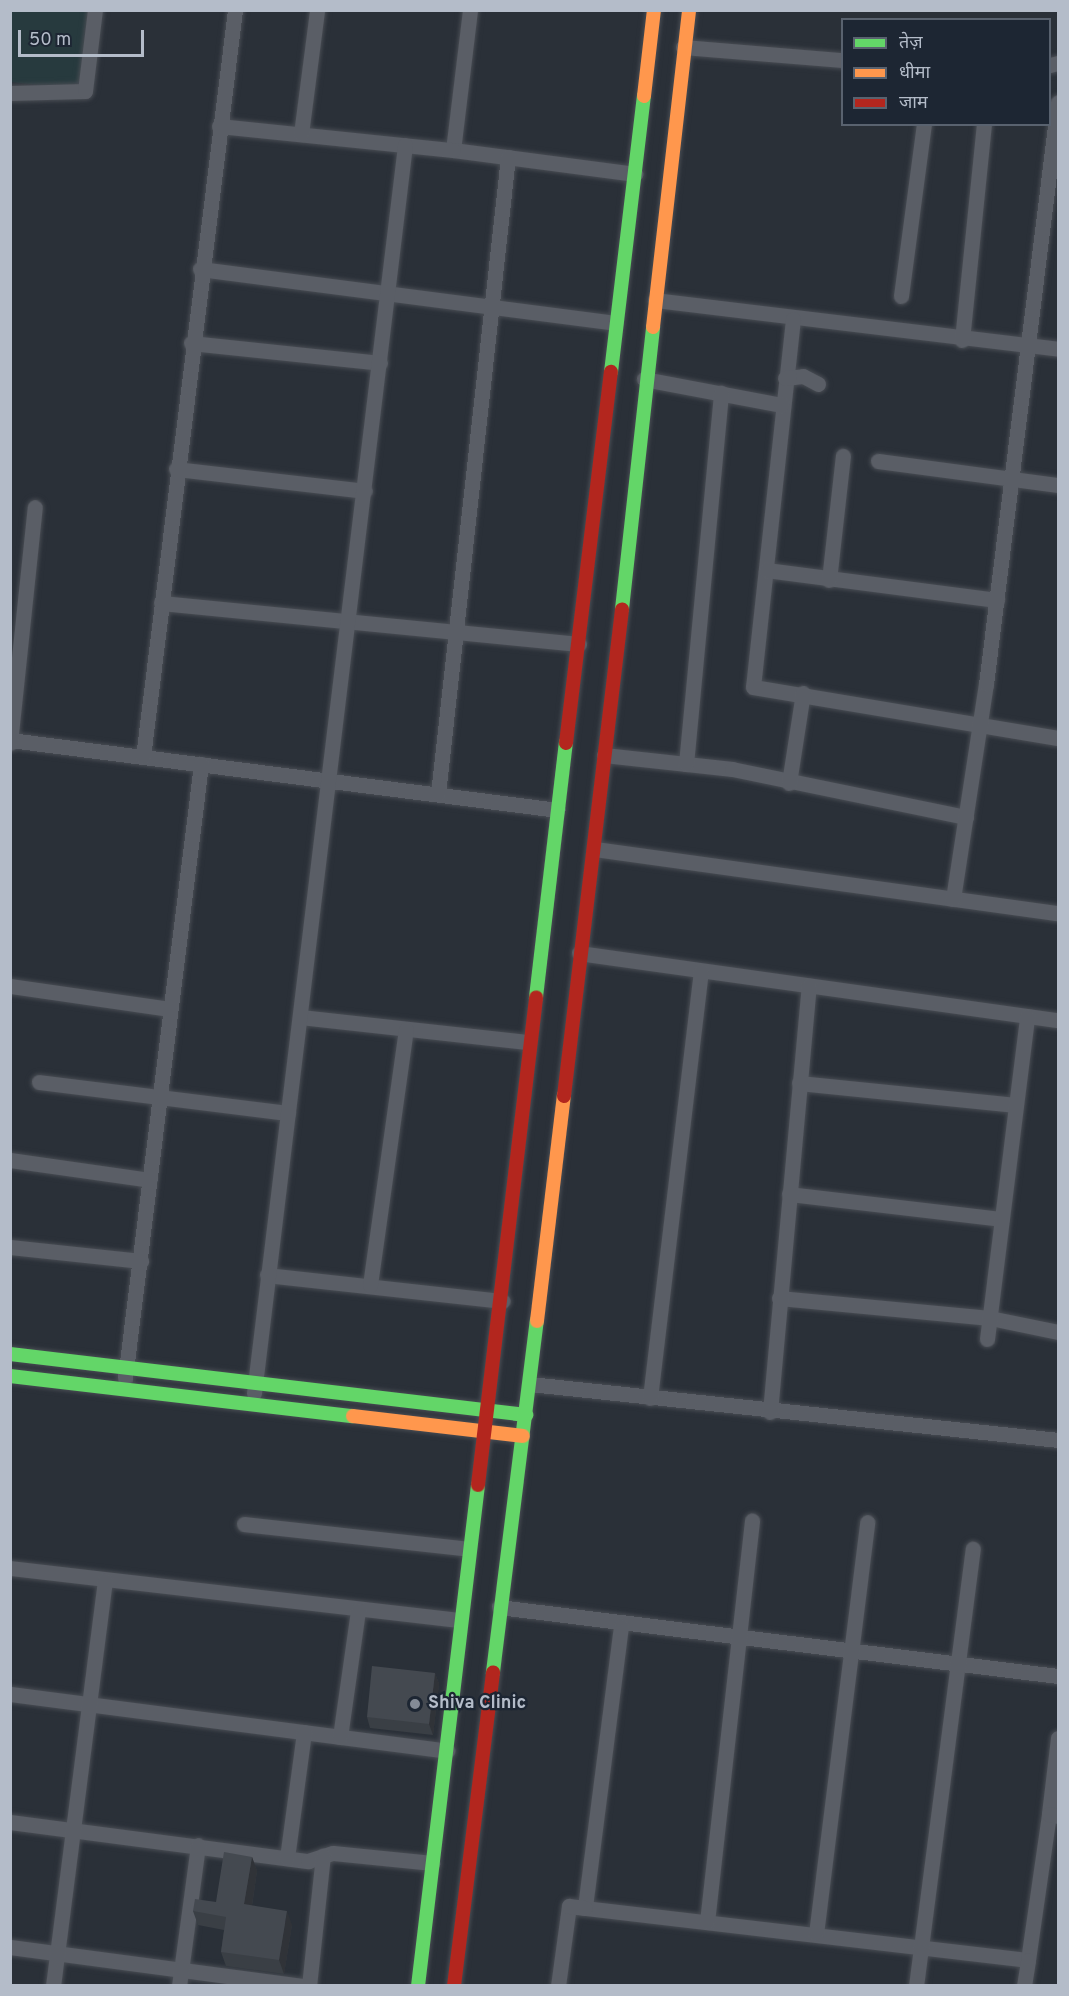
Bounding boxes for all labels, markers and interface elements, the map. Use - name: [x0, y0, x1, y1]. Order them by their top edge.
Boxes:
- scale bar: [21, 18, 147, 56]
- legend: [841, 18, 1051, 126]
- text: 50 m: [29, 29, 71, 52]
- text: तेज़: [899, 32, 923, 55]
- text: धीमा: [899, 62, 930, 85]
- text: जाम: [899, 92, 928, 115]
- place label: Shiva Clinic: [428, 1693, 526, 1715]
- marker: Shiva Clinic: [406, 1695, 424, 1713]

